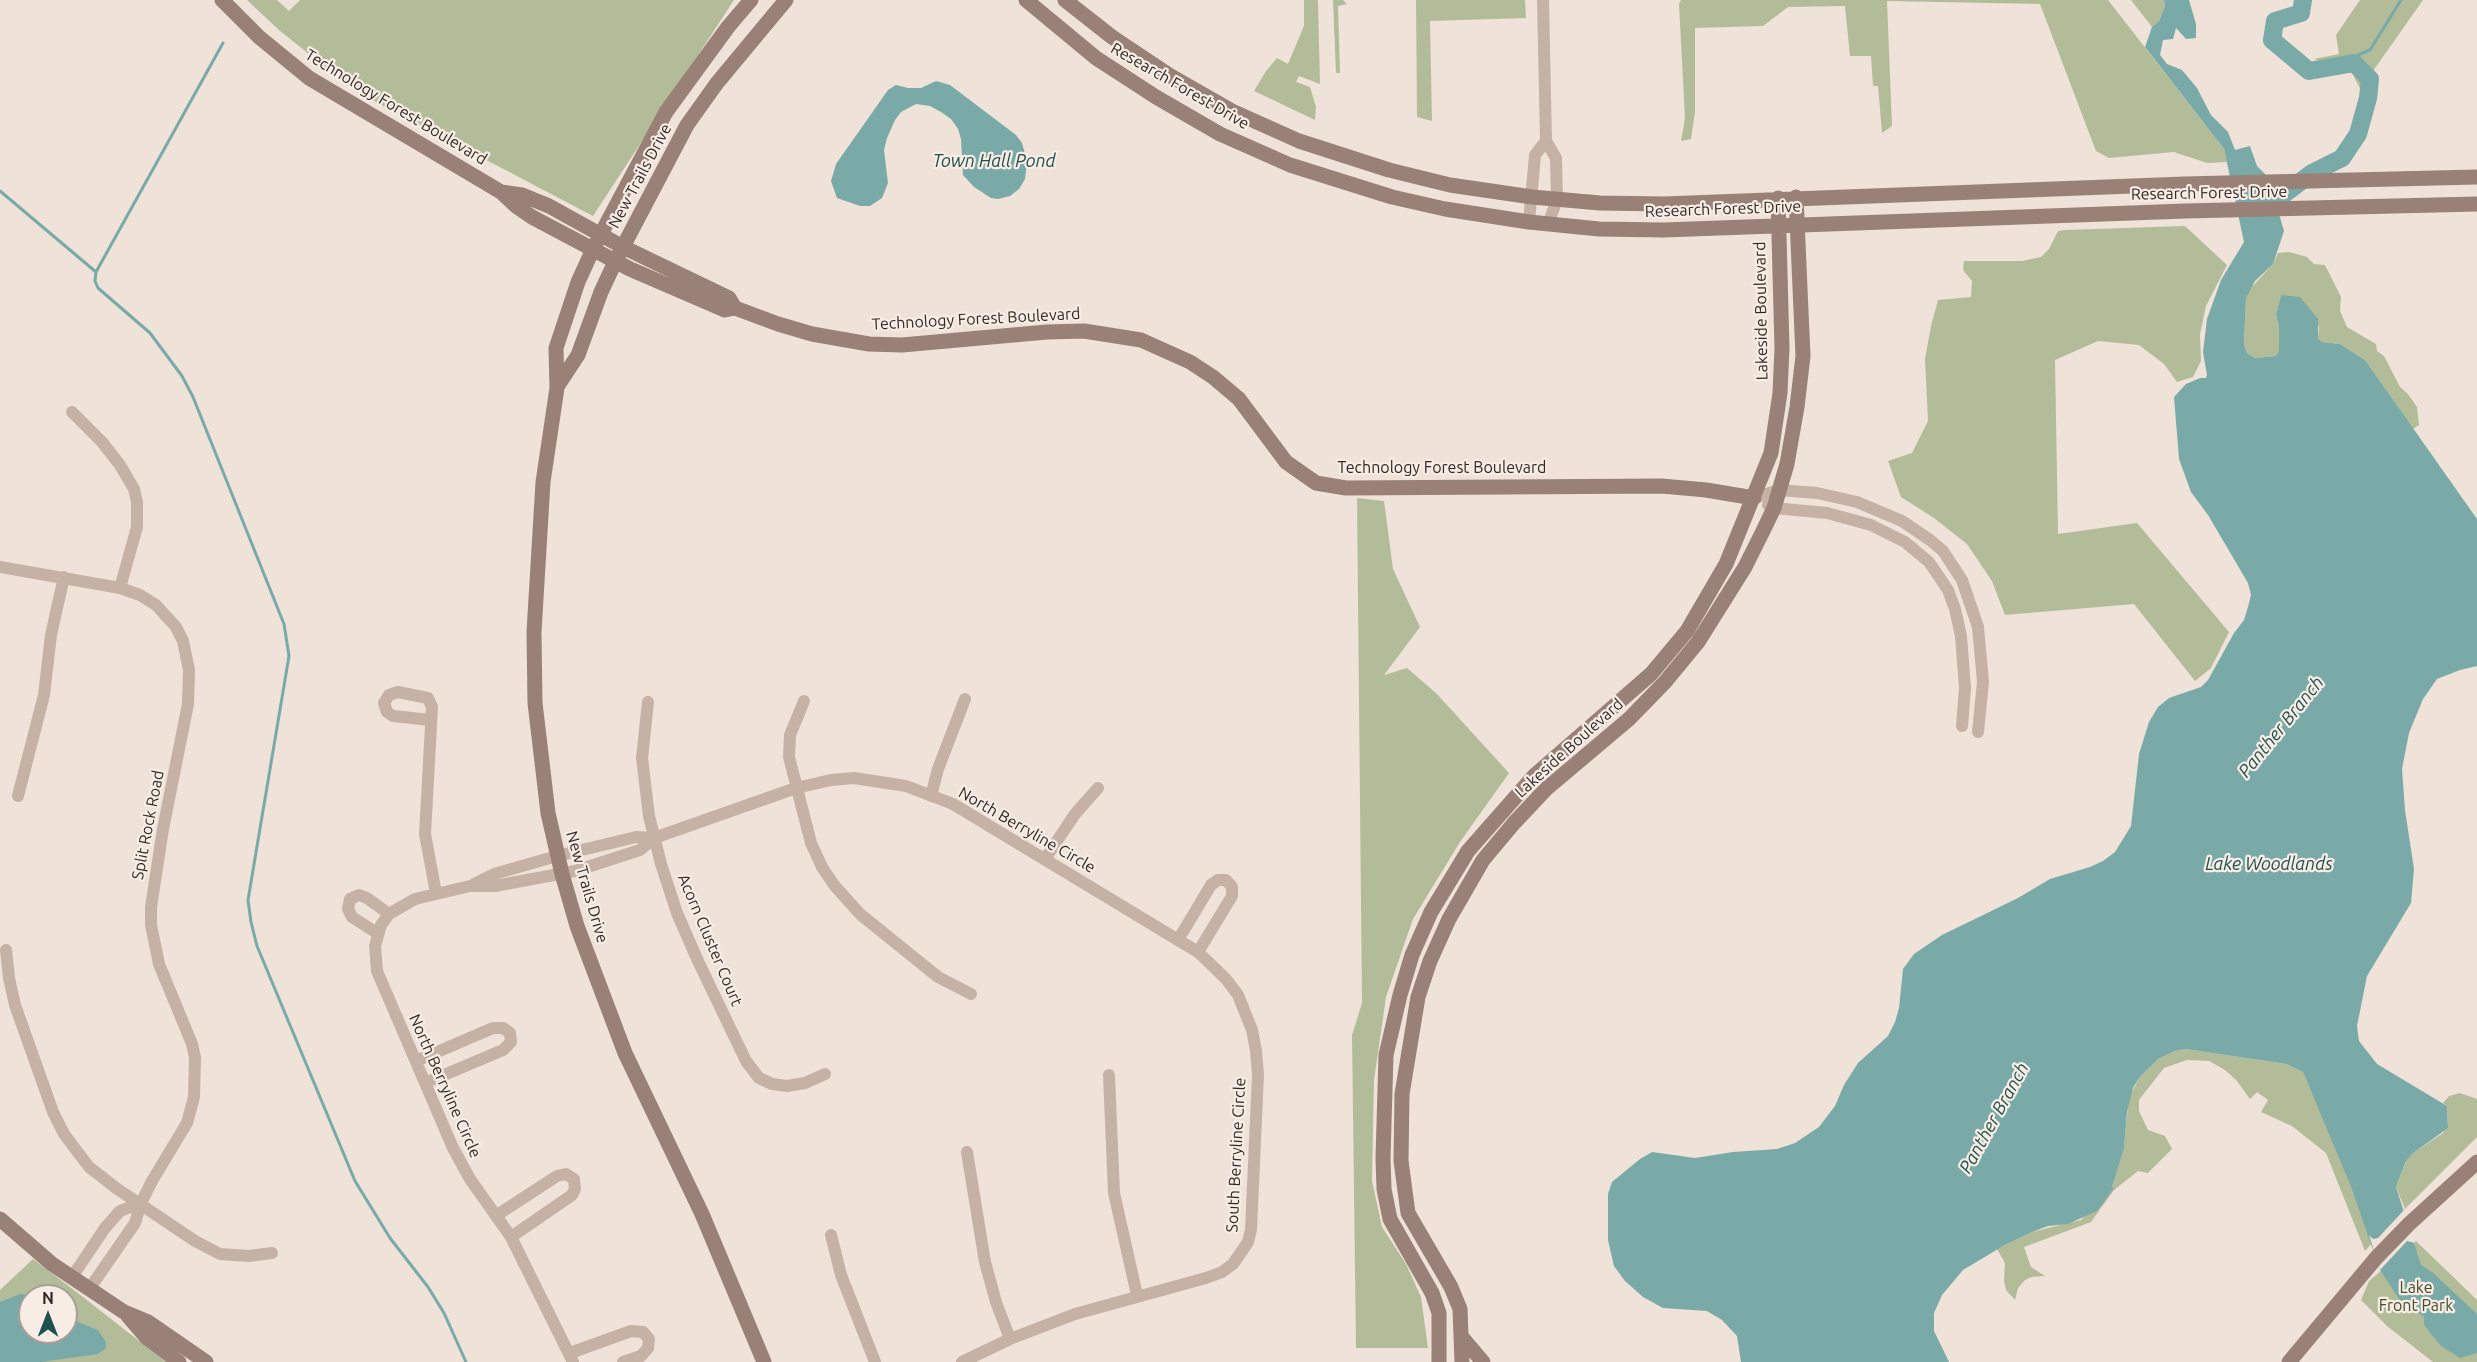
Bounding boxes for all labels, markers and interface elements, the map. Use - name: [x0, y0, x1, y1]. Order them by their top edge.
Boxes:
- street label: Research Forest Drive: [1107, 39, 1253, 133]
- street label: Technology Forest Boulevard: [302, 45, 490, 169]
- street label: New Trails Drive: [604, 121, 676, 231]
- water label: Town Hall Pond: [932, 150, 1056, 172]
- street label: Research Forest Drive: [2131, 182, 2287, 204]
- street label: Research Forest Drive: [1645, 197, 1801, 221]
- street label: Lakeside Boulevard: [1750, 241, 1772, 381]
- street label: Technology Forest Boulevard: [871, 304, 1081, 334]
- street label: Technology Forest Boulevard: [1338, 458, 1546, 478]
- water label: Panther Branch: [2234, 672, 2328, 782]
- street label: Lakeside Boulevard: [1511, 694, 1627, 802]
- street label: Split Rock Road: [128, 769, 168, 881]
- street label: North Berryline Circle: [955, 783, 1099, 877]
- street label: New Trails Drive: [562, 829, 612, 945]
- water label: Lake Woodlands: [2205, 853, 2333, 875]
- street label: Acorn Cluster Court: [674, 871, 746, 1009]
- street label: North Berryline Circle: [405, 1011, 485, 1161]
- water label: Panther Branch: [1955, 1059, 2033, 1177]
- street label: South Berryline Circle: [1222, 1077, 1250, 1233]
- park label: Lake Front Park: [2379, 1278, 2453, 1316]
- north arrow: [18, 1284, 78, 1344]
- text: N: [42, 1289, 54, 1307]

